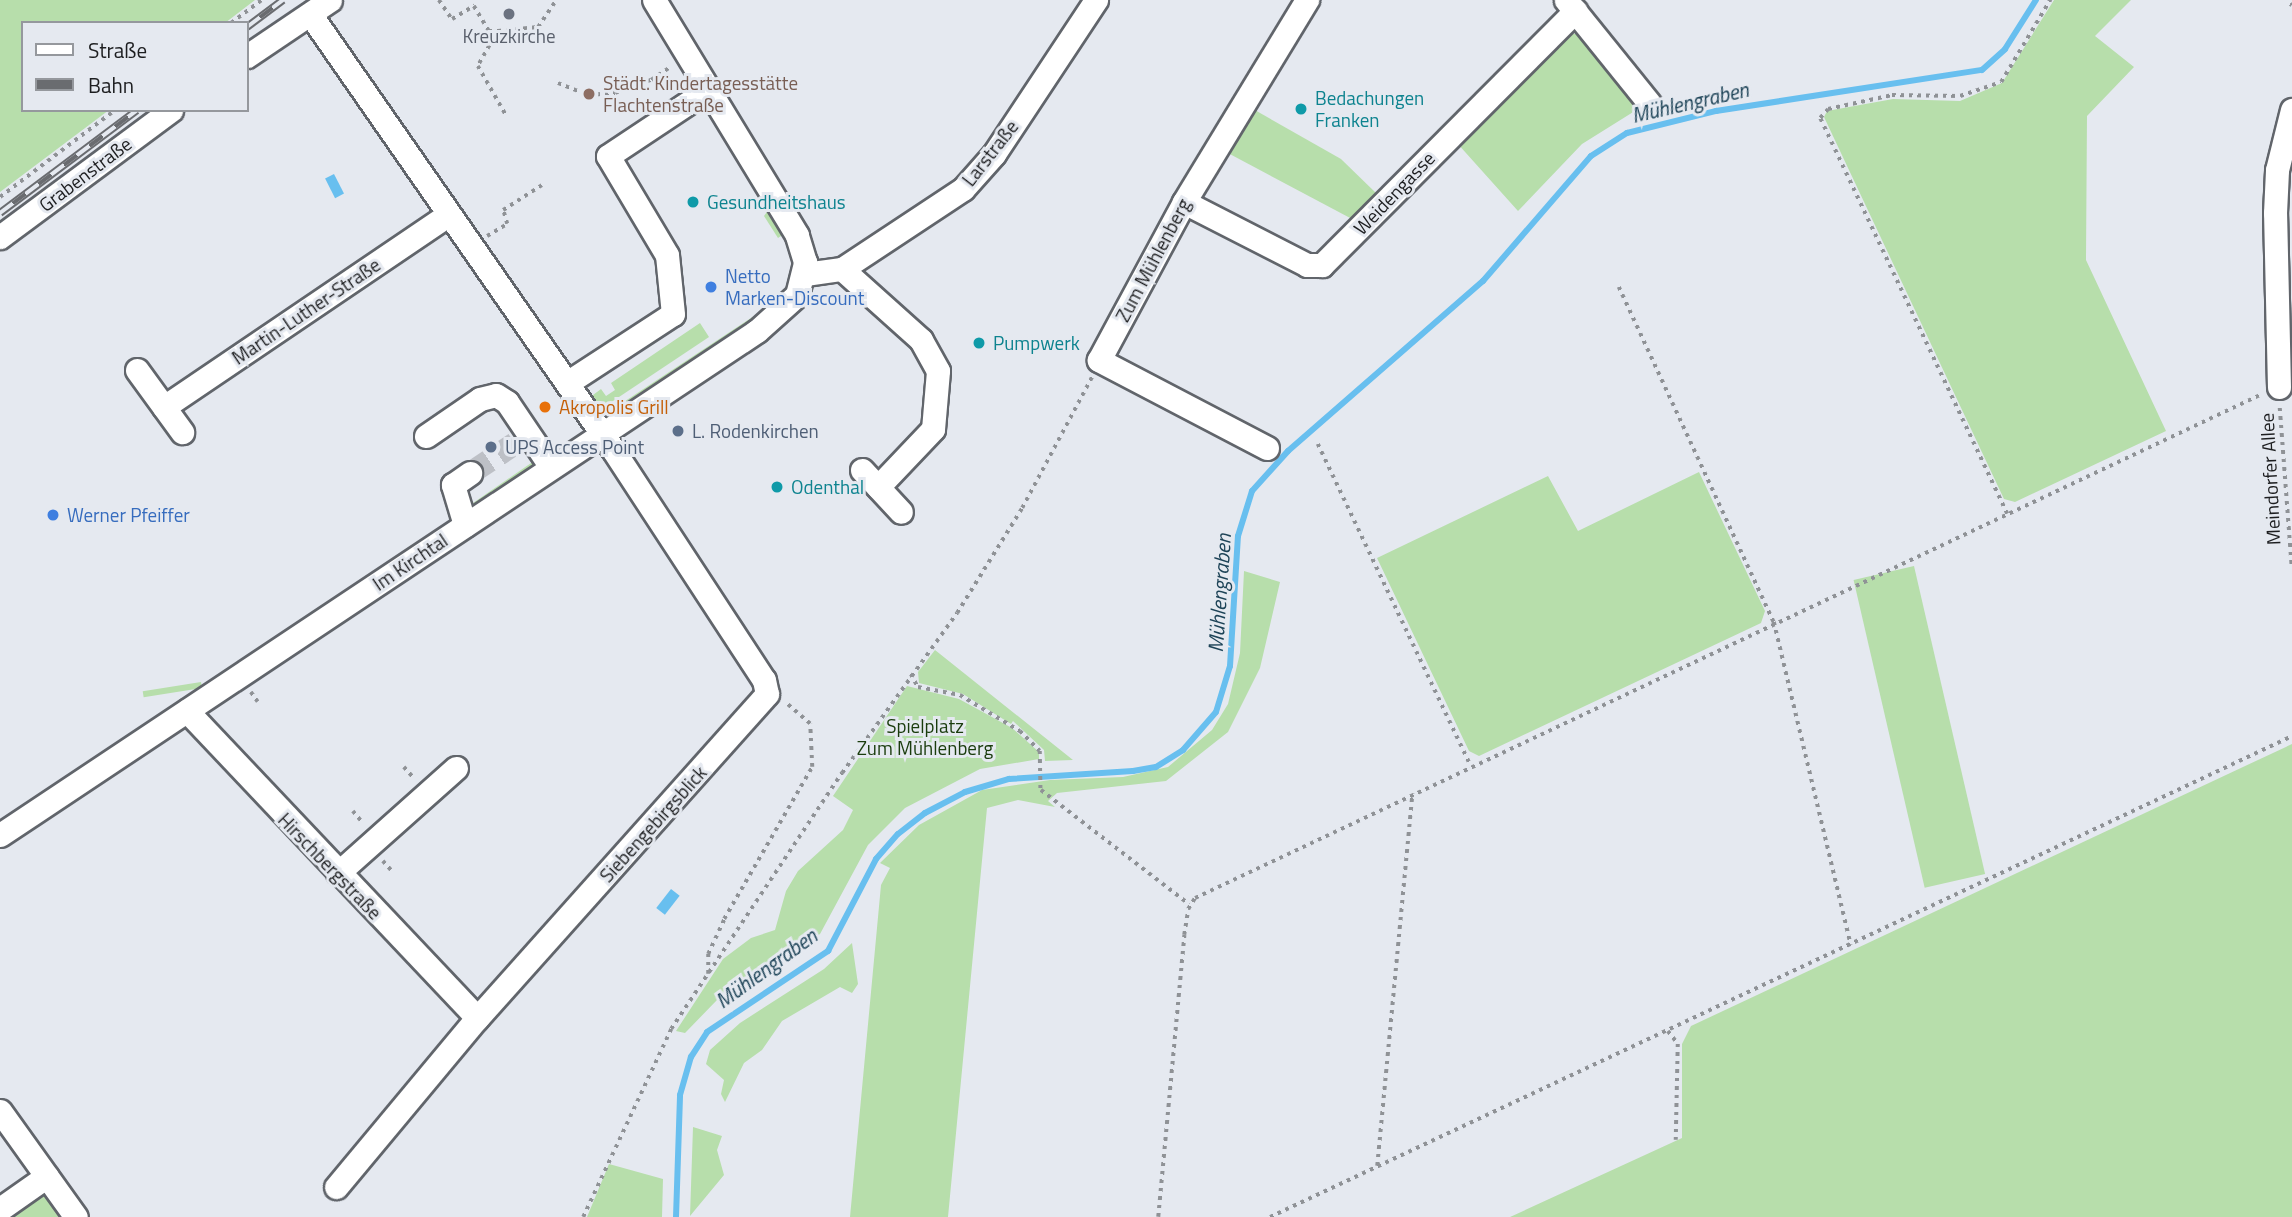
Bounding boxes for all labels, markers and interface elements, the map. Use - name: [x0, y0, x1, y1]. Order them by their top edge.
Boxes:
- marker: Kreuzkirche: [501, 6, 517, 22]
- legend: [21, 21, 248, 112]
- place label: Kreuzkirche: [462, 25, 556, 47]
- text: Straße: [88, 34, 147, 66]
- text: Bahn: [88, 69, 134, 101]
- place label: Städt. Kindertagesstätte Flachtenstraße: [603, 72, 798, 116]
- water label: Mühlengraben: [1629, 76, 1751, 128]
- marker: Städt. Kindertagesstätte Flachtenstraße: [581, 86, 597, 102]
- place label: Bedachungen Franken: [1315, 87, 1424, 131]
- marker: Bedachungen Franken: [1293, 101, 1309, 117]
- street label: Larstraße: [957, 116, 1023, 190]
- street label: Grabenstraße: [34, 132, 136, 216]
- street label: Weidengasse: [1349, 147, 1439, 239]
- place label: Gesundheitshaus: [707, 191, 846, 213]
- marker: Gesundheitshaus: [685, 194, 701, 210]
- street label: Zum Mühlenberg: [1111, 194, 1195, 326]
- street label: Martin-Luther-Straße: [228, 253, 384, 369]
- place label: Netto Marken-Discount: [725, 265, 864, 309]
- marker: Netto Marken-Discount: [703, 279, 719, 295]
- place label: Pumpwerk: [993, 332, 1080, 354]
- marker: Pumpwerk: [971, 335, 987, 351]
- place label: Akropolis Grill: [559, 396, 669, 418]
- marker: Akropolis Grill: [537, 399, 553, 415]
- street label: Meindorfer Allee: [2255, 412, 2285, 546]
- place label: L. Rodenkirchen: [692, 420, 819, 442]
- marker: L. Rodenkirchen: [670, 423, 686, 439]
- place label: UPS Access Point: [505, 436, 644, 458]
- marker: UPS Access Point: [483, 439, 499, 455]
- place label: Odenthal: [791, 476, 864, 498]
- marker: Odenthal: [769, 479, 785, 495]
- place label: Werner Pfeiffer: [67, 504, 190, 526]
- marker: Werner Pfeiffer: [45, 507, 61, 523]
- street label: Im Kirchtal: [368, 529, 452, 595]
- water label: Mühlengraben: [1202, 533, 1236, 653]
- park label: Spielplatz Zum Mühlenberg: [857, 715, 993, 759]
- street label: Siebengebirgsblick: [595, 761, 711, 887]
- street label: Hirschbergstraße: [274, 808, 386, 924]
- water label: Mühlengraben: [710, 923, 822, 1013]

